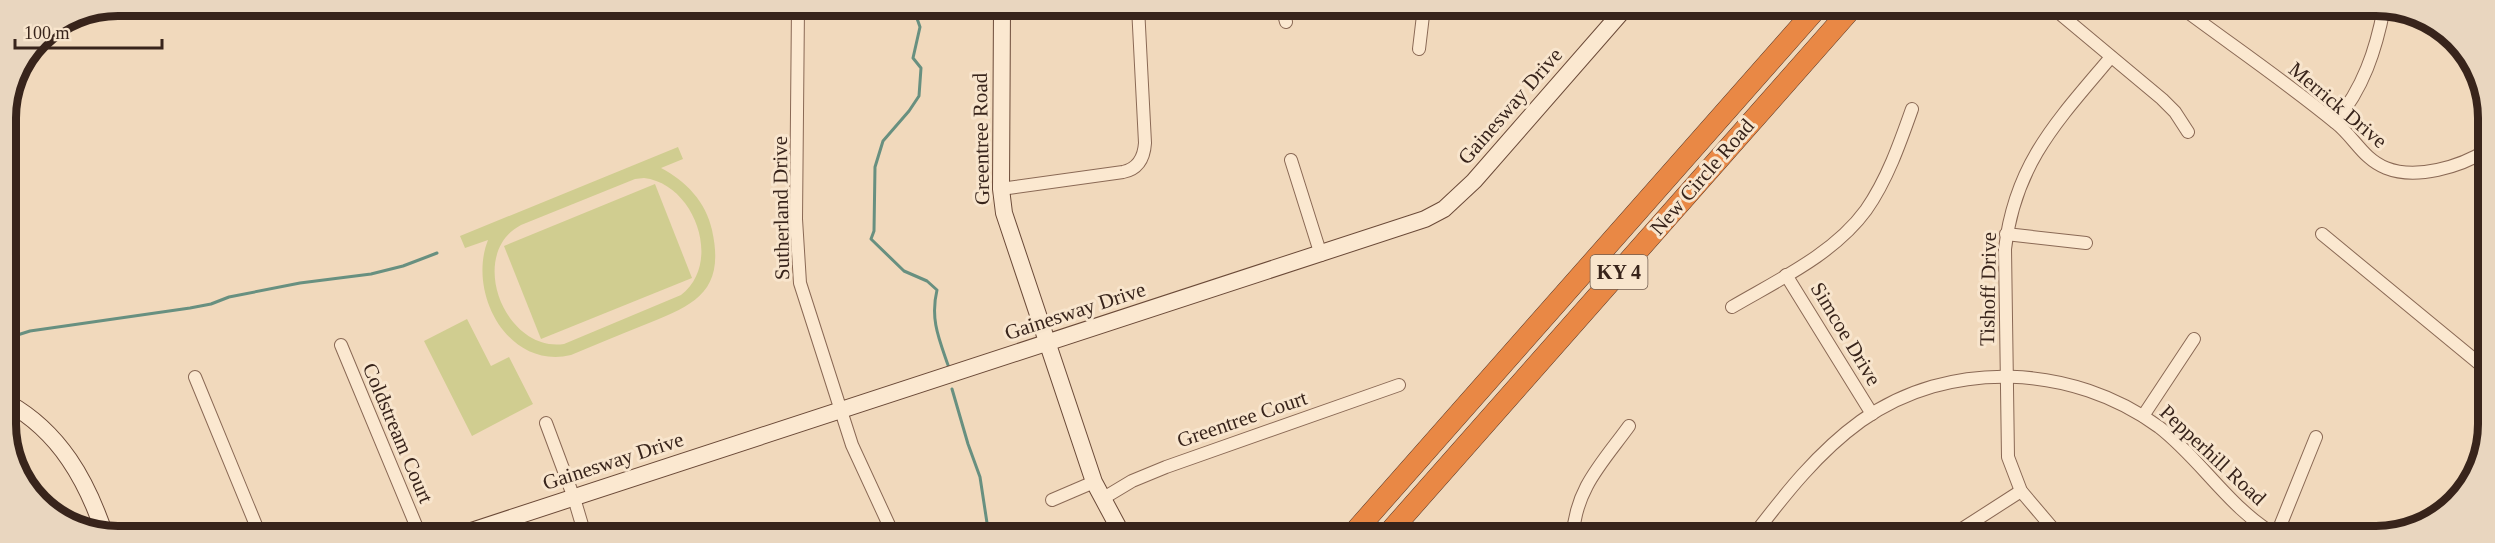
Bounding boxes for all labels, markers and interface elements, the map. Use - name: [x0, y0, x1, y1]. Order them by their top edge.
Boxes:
- scale bar: [15, 12, 162, 50]
- text: 100 m: [24, 23, 70, 43]
- street label: Gainesway Drive: [1453, 43, 1567, 169]
- street label: Merrick Drive: [2284, 57, 2392, 153]
- street label: Greentree Road: [968, 72, 994, 205]
- street label: New Circle Road: [1645, 114, 1759, 240]
- street label: Sutherland Drive: [768, 136, 794, 280]
- street label: Tishoff Drive: [1975, 232, 2001, 346]
- road number: KY 4: [1590, 255, 1648, 289]
- street label: Gainesway Drive: [1002, 277, 1148, 345]
- street label: Simcoe Drive: [1806, 278, 1886, 390]
- street label: Coldstream Court: [358, 359, 438, 507]
- street label: Greentree Court: [1174, 385, 1310, 452]
- street label: Pepperhill Road: [2155, 400, 2271, 510]
- street label: Gainesway Drive: [540, 427, 686, 495]

